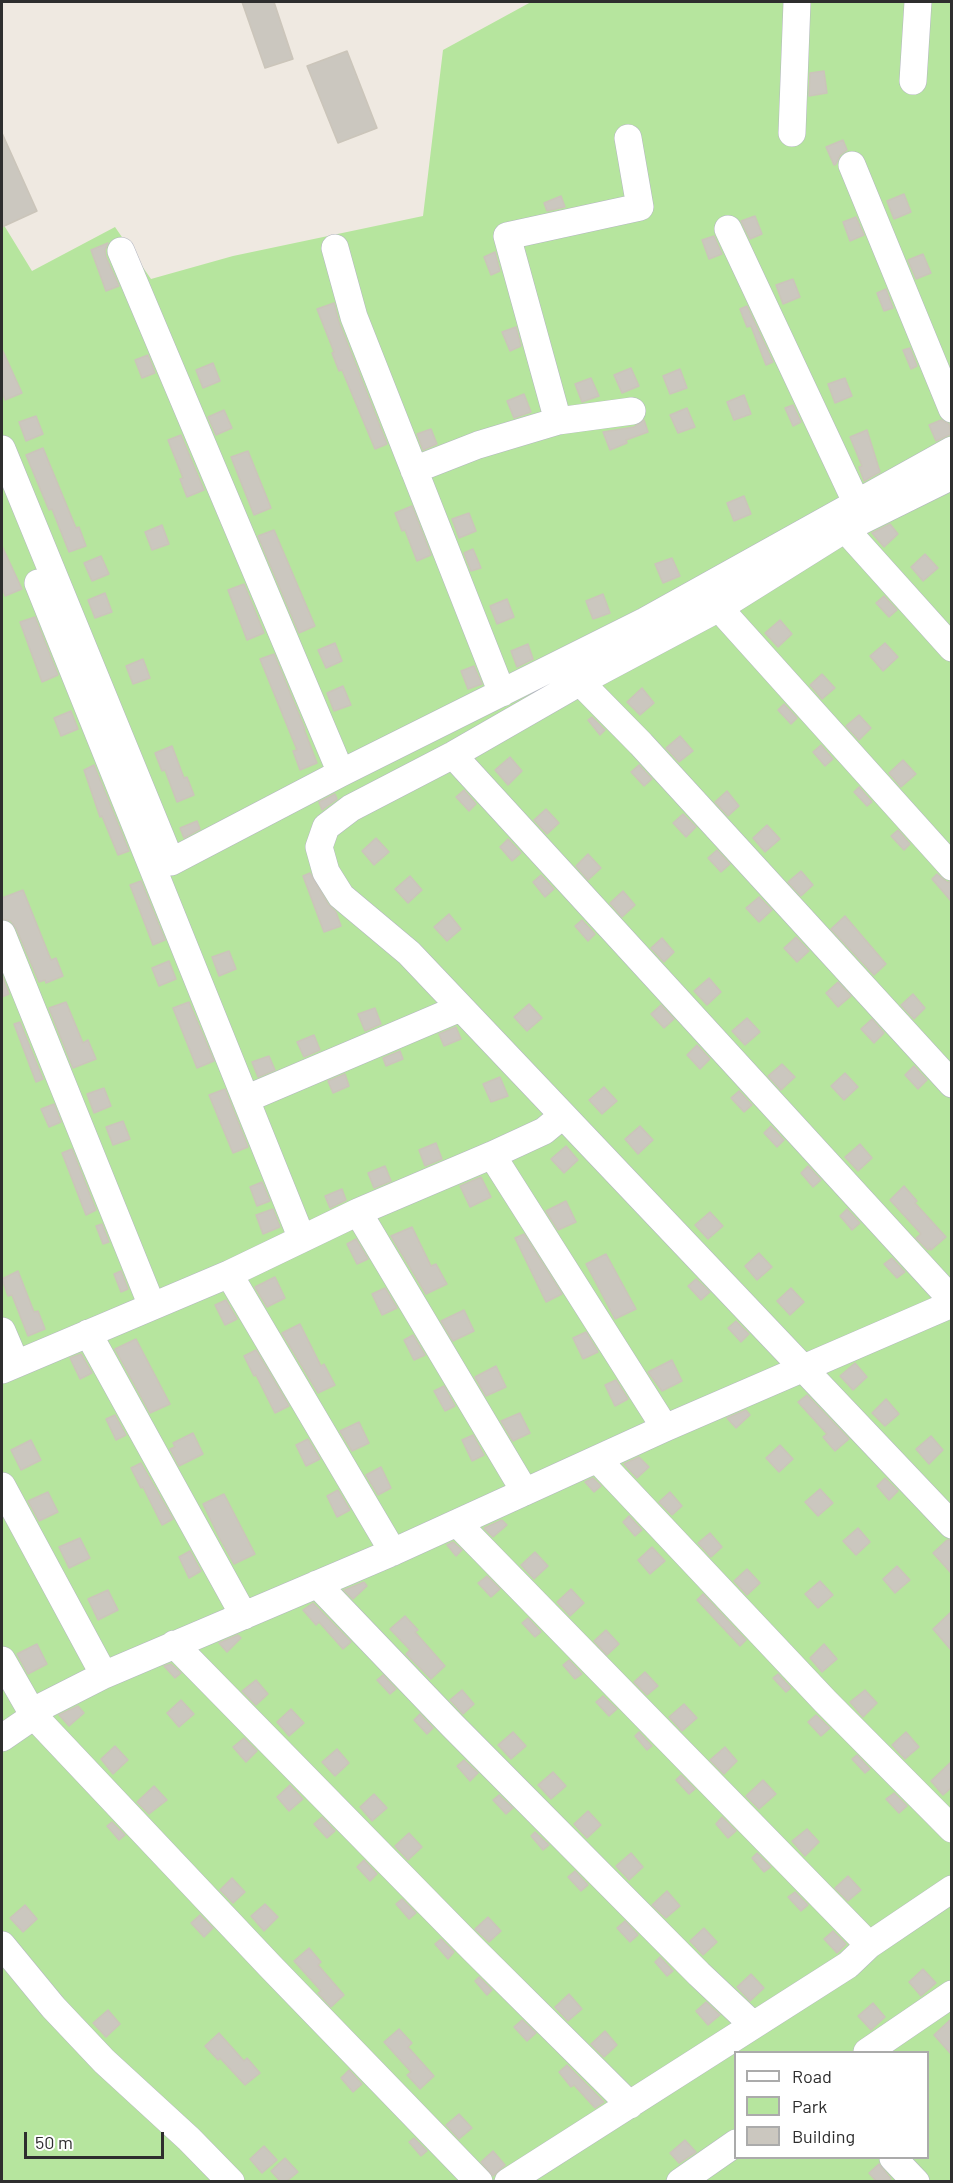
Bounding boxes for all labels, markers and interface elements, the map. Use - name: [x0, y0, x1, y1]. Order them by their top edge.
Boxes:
- legend: [734, 2051, 929, 2159]
- text: Road: [792, 2065, 832, 2087]
- text: Park: [792, 2095, 827, 2117]
- scale bar: [27, 2120, 166, 2158]
- text: Building: [792, 2125, 855, 2147]
- text: 50 m: [35, 2131, 73, 2153]

